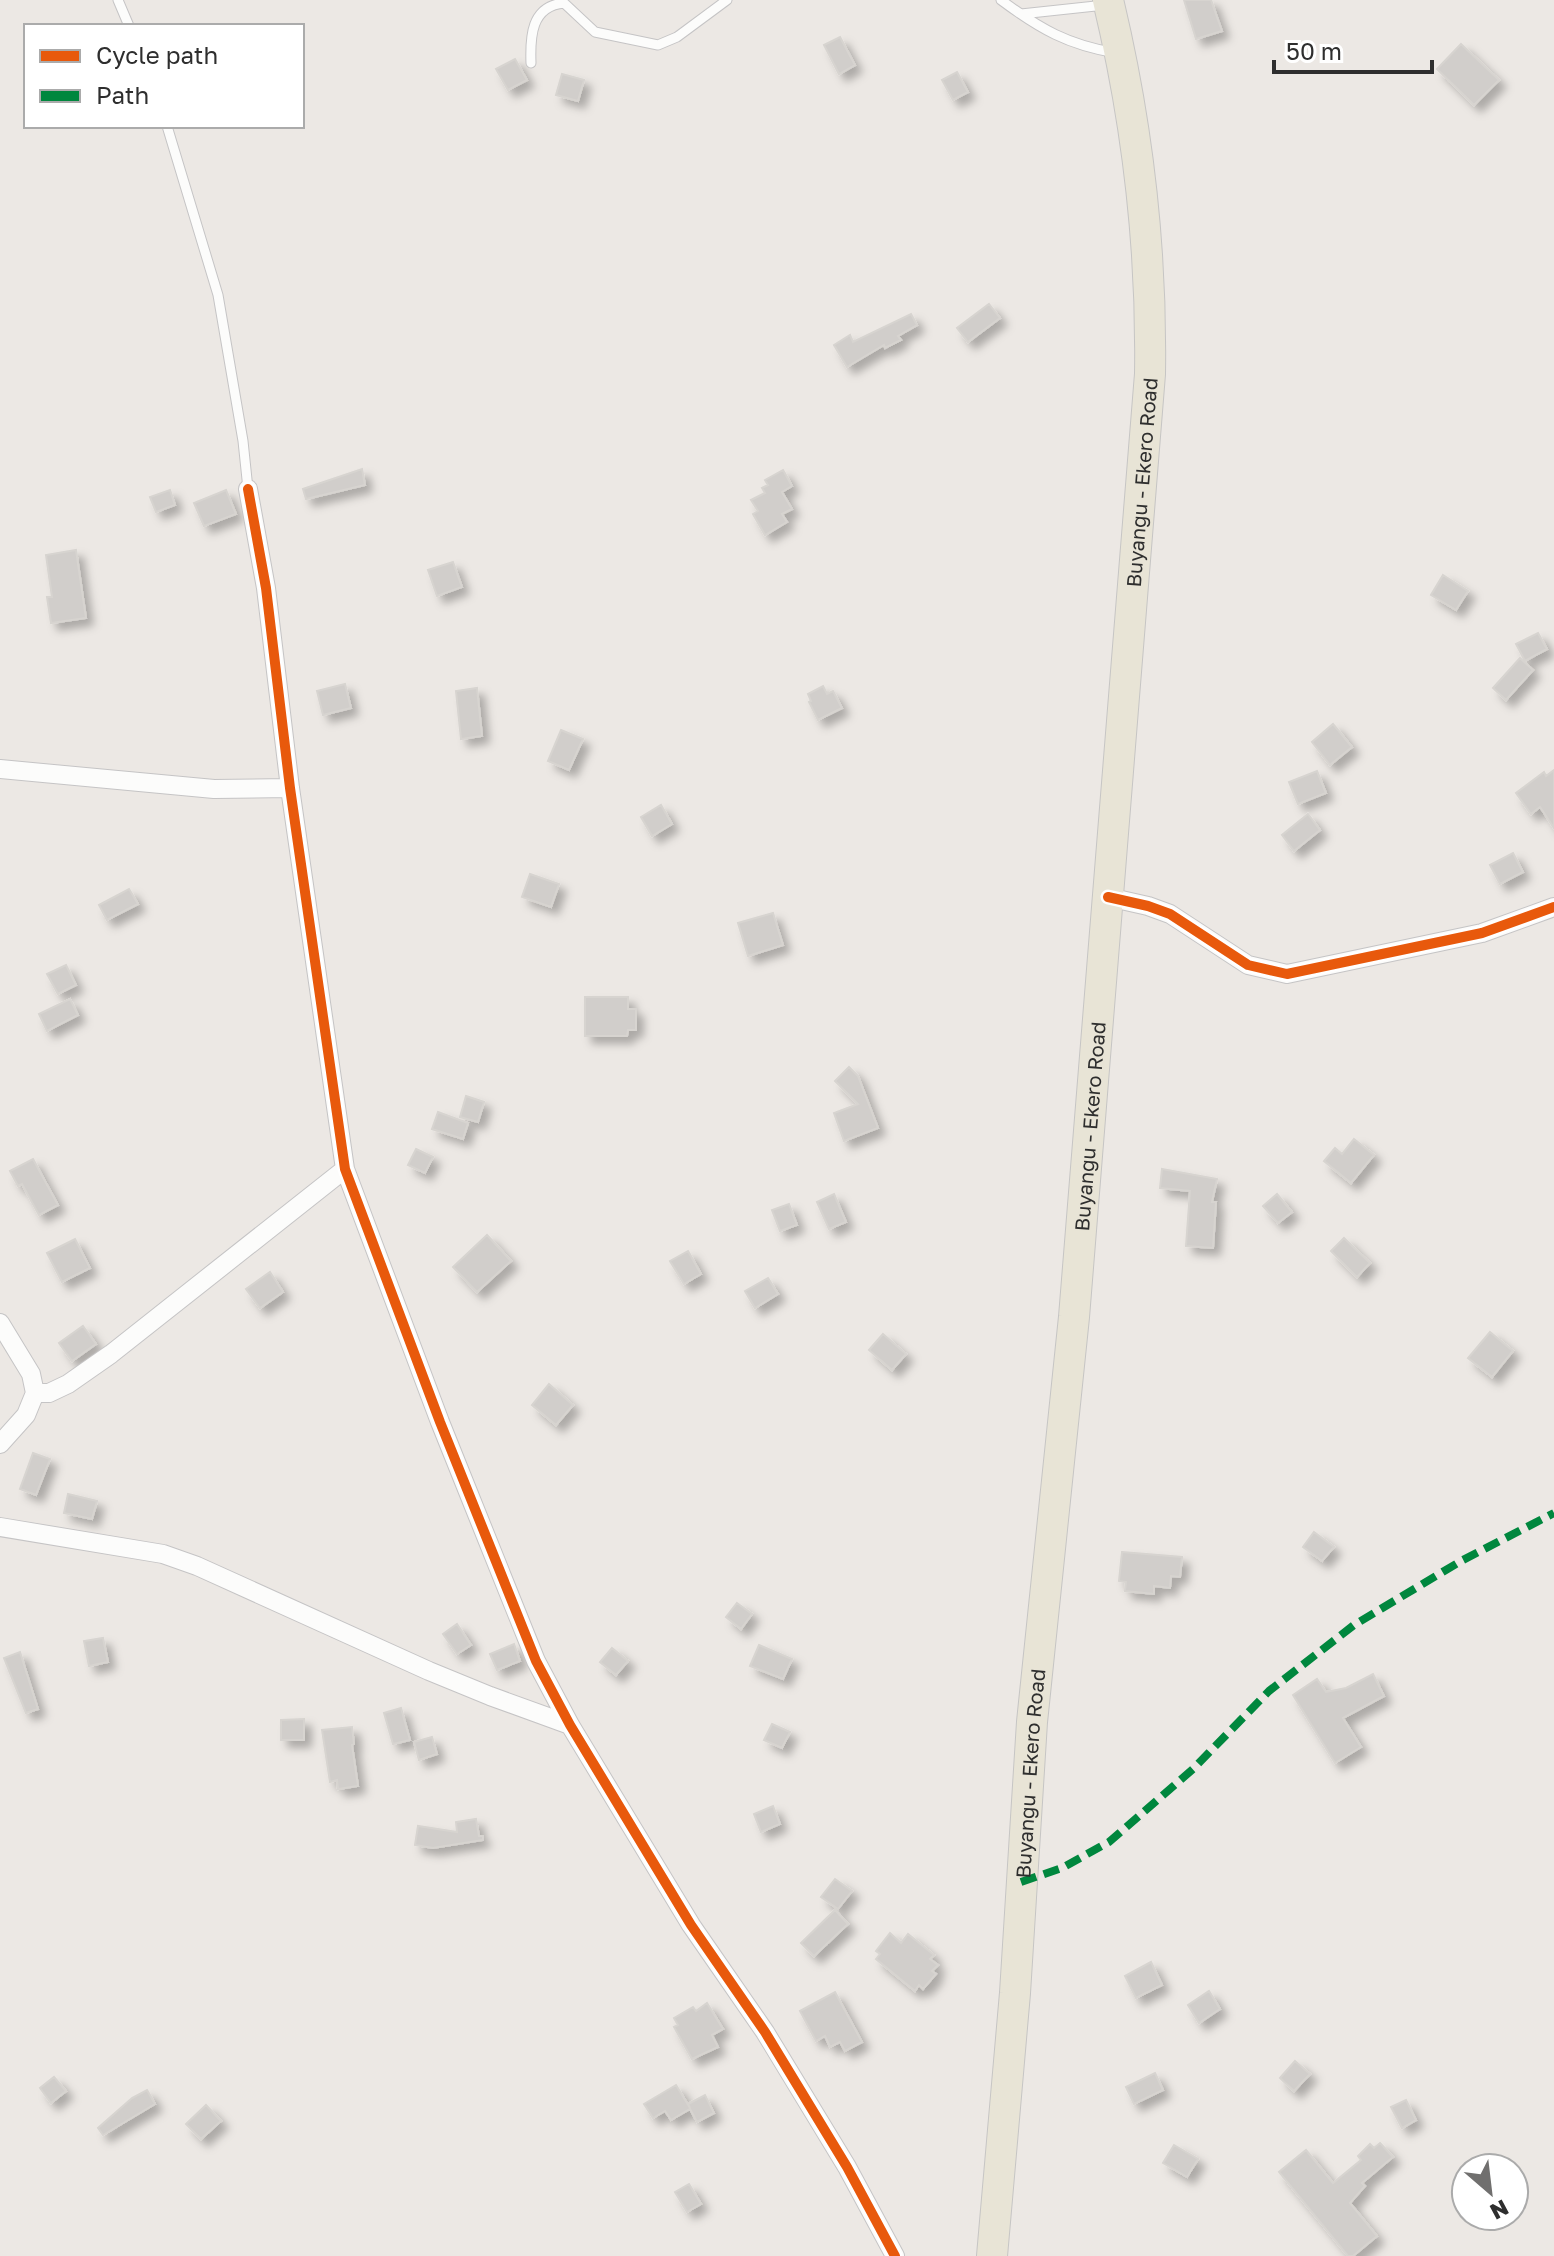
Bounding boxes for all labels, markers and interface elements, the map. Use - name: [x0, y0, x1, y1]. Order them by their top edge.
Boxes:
- legend: [24, 24, 304, 128]
- scale bar: [1274, 24, 1432, 74]
- text: 50 m: [1286, 36, 1342, 65]
- text: Cycle path: [96, 40, 218, 69]
- text: Path: [96, 80, 149, 109]
- street label: Buyangu - Ekero Road: [1121, 377, 1162, 588]
- street label: Buyangu - Ekero Road: [1069, 1021, 1110, 1232]
- street label: Buyangu - Ekero Road: [1010, 1668, 1049, 1879]
- north arrow: [1450, 2152, 1530, 2232]
- text: N: [1486, 2194, 1513, 2226]

